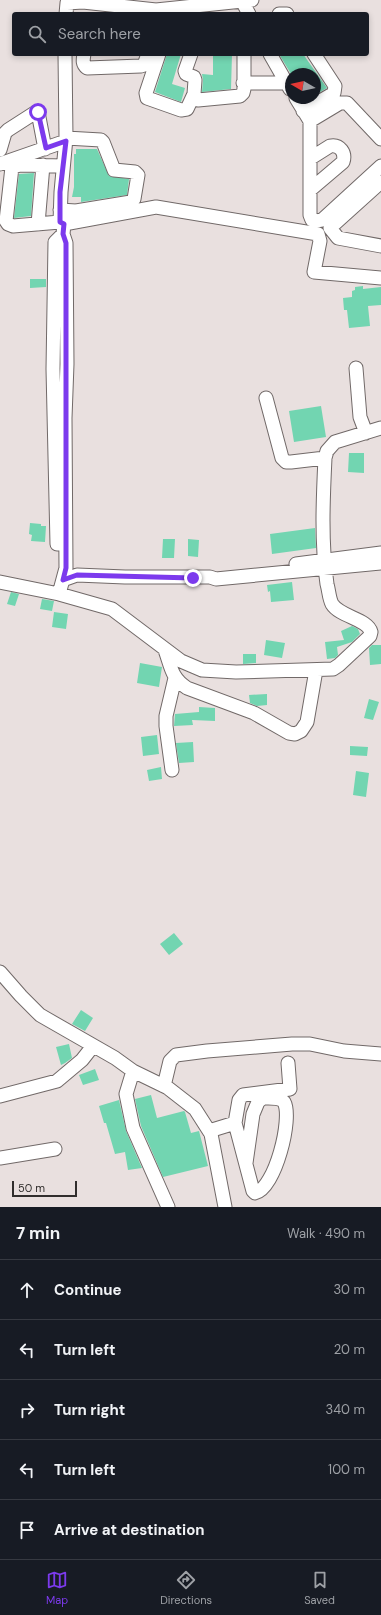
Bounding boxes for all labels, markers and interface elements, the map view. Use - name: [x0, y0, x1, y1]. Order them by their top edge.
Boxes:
- search box: [12, 12, 369, 56]
- icon: search: [26, 23, 48, 45]
- text: Search here: [58, 24, 141, 44]
- north arrow: [285, 68, 321, 104]
- route start: [29, 103, 47, 121]
- route end: [184, 569, 202, 587]
- scale bar: [12, 1179, 77, 1198]
- text: 50 m: [18, 1181, 45, 1195]
- text: 7 min: [16, 1222, 60, 1244]
- text: Walk · 490 m: [287, 1225, 365, 1242]
- icon: ahead: [16, 1279, 38, 1301]
- text: Continue: [54, 1280, 122, 1300]
- text: 30 m: [333, 1281, 365, 1298]
- icon: left: [16, 1339, 38, 1361]
- text: Turn left: [54, 1340, 115, 1360]
- text: 20 m: [334, 1341, 365, 1358]
- icon: right: [16, 1399, 38, 1421]
- text: Turn right: [54, 1400, 125, 1420]
- text: 340 m: [325, 1401, 365, 1418]
- icon: left: [16, 1459, 38, 1481]
- text: Turn left: [54, 1460, 115, 1480]
- text: 100 m: [328, 1461, 365, 1478]
- icon: arrive: [16, 1519, 38, 1541]
- text: Arrive at destination: [54, 1520, 205, 1540]
- tab: Map: [46, 1569, 68, 1607]
- tab: Directions: [160, 1569, 212, 1607]
- tab: Saved: [304, 1569, 335, 1607]

